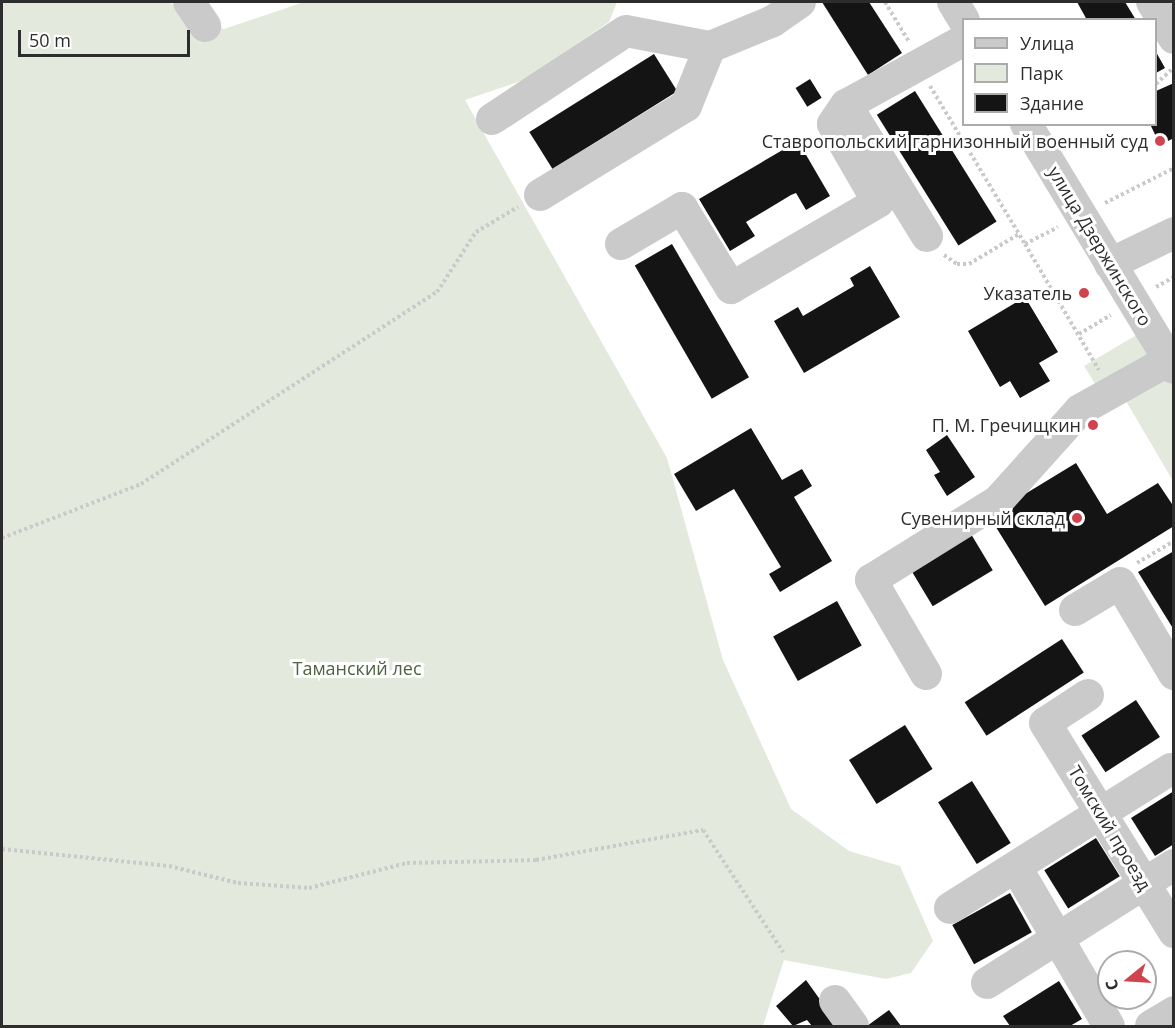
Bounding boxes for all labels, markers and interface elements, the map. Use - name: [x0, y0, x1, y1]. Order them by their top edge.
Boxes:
- scale bar: [21, 18, 194, 56]
- legend: [962, 18, 1157, 126]
- text: 50 m: [29, 28, 71, 52]
- text: Улица: [1020, 31, 1074, 55]
- text: Парк: [1020, 61, 1063, 85]
- text: Здание: [1020, 91, 1084, 115]
- place label: Ставропольский гарнизонный военный суд: [762, 130, 1148, 152]
- marker: Ставропольский гарнизонный военный суд: [1153, 134, 1167, 148]
- street label: улица Дзержинского: [1044, 162, 1156, 330]
- place label: Указатель: [983, 282, 1072, 304]
- marker: Указатель: [1077, 286, 1091, 300]
- place label: П. М. Гречищкин: [932, 414, 1081, 436]
- marker: П. М. Гречищкин: [1086, 418, 1100, 432]
- place label: Сувенирный склад: [900, 507, 1065, 529]
- marker: Сувенирный склад: [1070, 511, 1084, 525]
- park label: Таманский лес: [292, 657, 422, 679]
- street label: Томский проезд: [1064, 762, 1156, 894]
- north arrow: [1097, 950, 1157, 1010]
- text: С: [1100, 977, 1124, 993]

